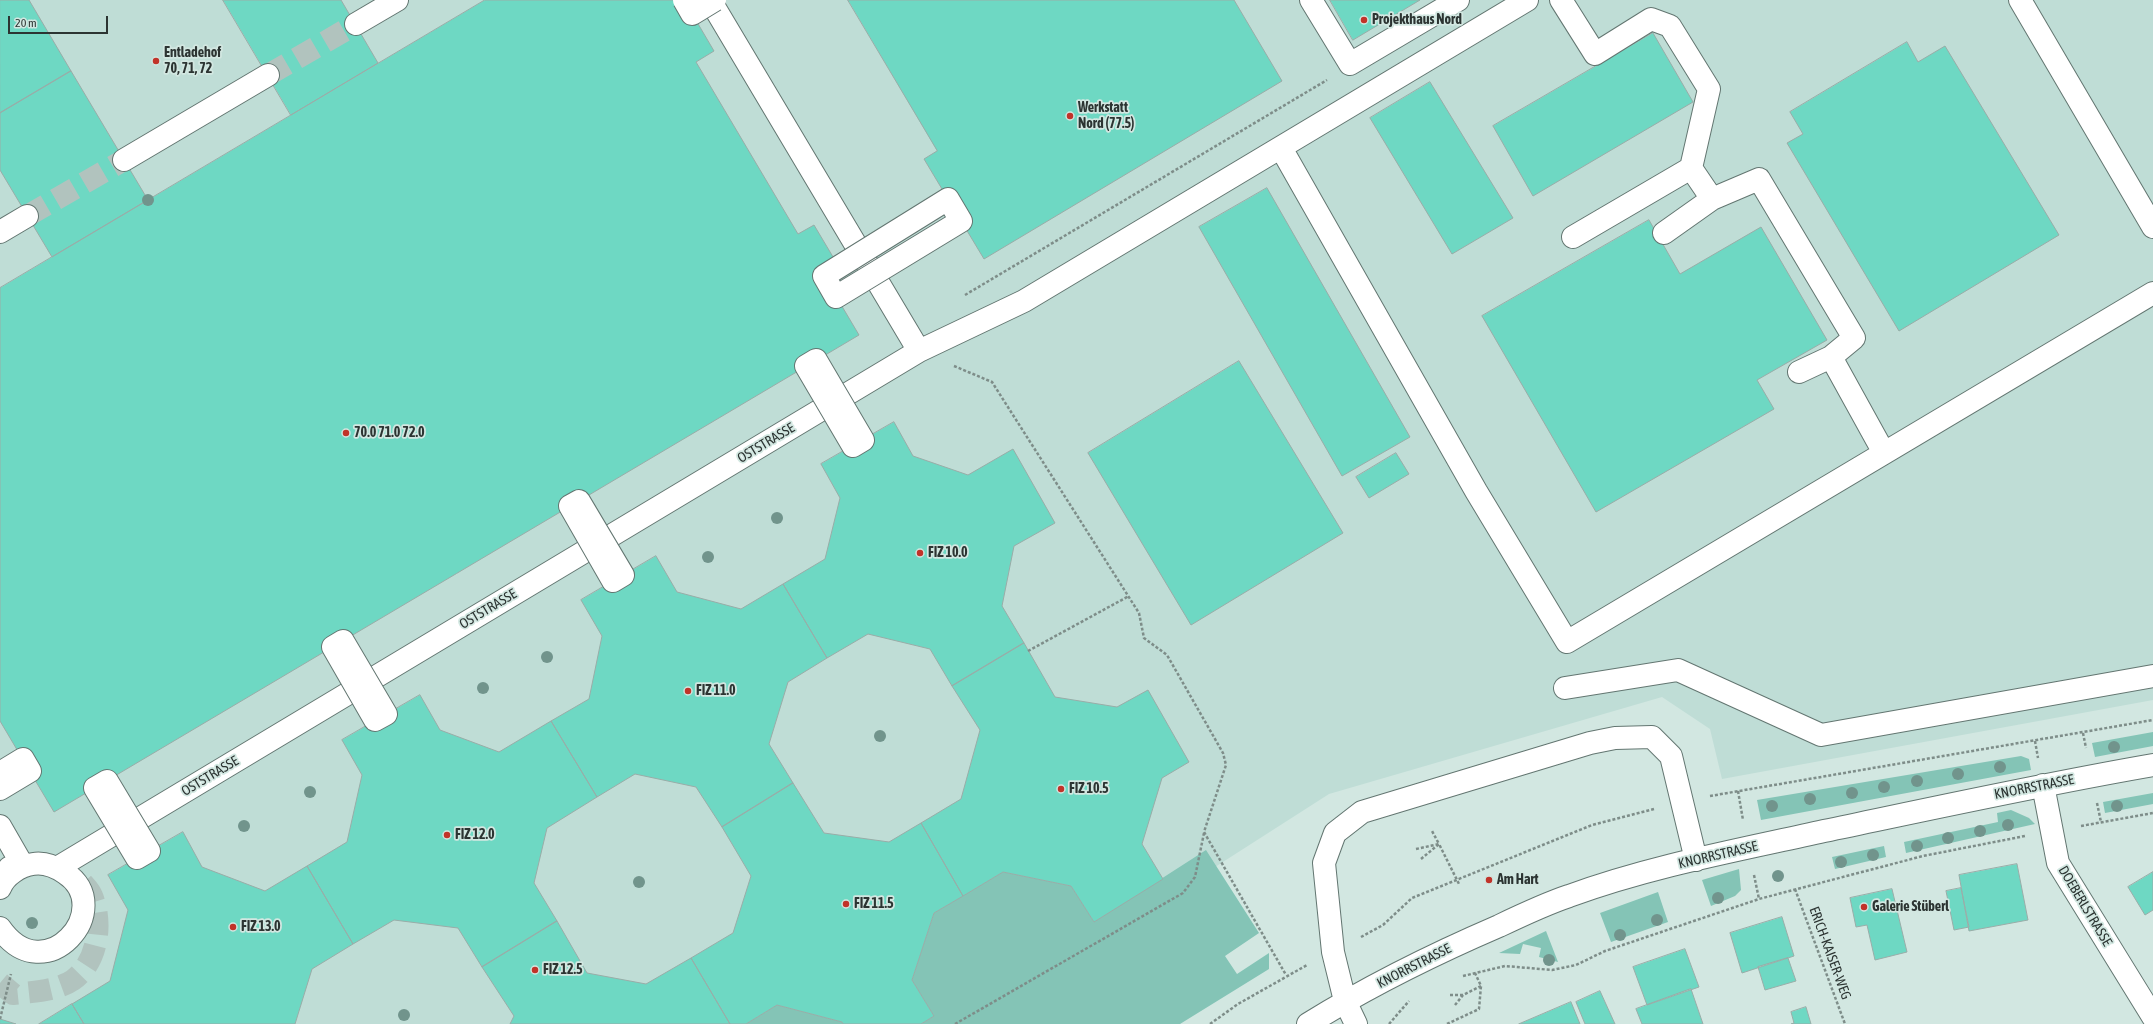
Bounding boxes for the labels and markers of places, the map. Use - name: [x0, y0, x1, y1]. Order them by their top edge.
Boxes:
- place label: Projekthaus Nord: [1372, 12, 1462, 28]
- marker: Projekthaus Nord: [1359, 15, 1369, 25]
- place label: Entladehof 70, 71, 72: [164, 45, 221, 78]
- marker: Entladehof 70, 71, 72: [151, 56, 161, 66]
- place label: Werkstatt Nord (77.5): [1078, 100, 1134, 132]
- marker: Werkstatt Nord (77.5): [1065, 111, 1075, 121]
- place label: 70.0 71.0 72.0: [354, 425, 425, 441]
- marker: 70.0 71.0 72.0: [341, 428, 351, 438]
- place label: FIZ 10.0: [928, 545, 968, 561]
- marker: FIZ 10.0: [915, 548, 925, 558]
- place label: FIZ 11.0: [696, 683, 736, 699]
- marker: FIZ 11.0: [683, 686, 693, 696]
- place label: FIZ 10.5: [1069, 781, 1109, 797]
- marker: FIZ 10.5: [1056, 784, 1066, 794]
- place label: FIZ 12.0: [455, 827, 495, 843]
- marker: FIZ 12.0: [442, 830, 452, 840]
- place label: Am Hart: [1497, 872, 1539, 888]
- marker: Am Hart: [1484, 875, 1494, 885]
- place label: FIZ 11.5: [854, 896, 894, 912]
- marker: FIZ 11.5: [841, 899, 851, 909]
- place label: Galerie Stüberl: [1872, 899, 1949, 915]
- marker: Galerie Stüberl: [1859, 902, 1869, 912]
- place label: FIZ 13.0: [241, 919, 281, 935]
- marker: FIZ 13.0: [228, 922, 238, 932]
- place label: FIZ 12.5: [543, 962, 583, 978]
- marker: FIZ 12.5: [530, 965, 540, 975]

